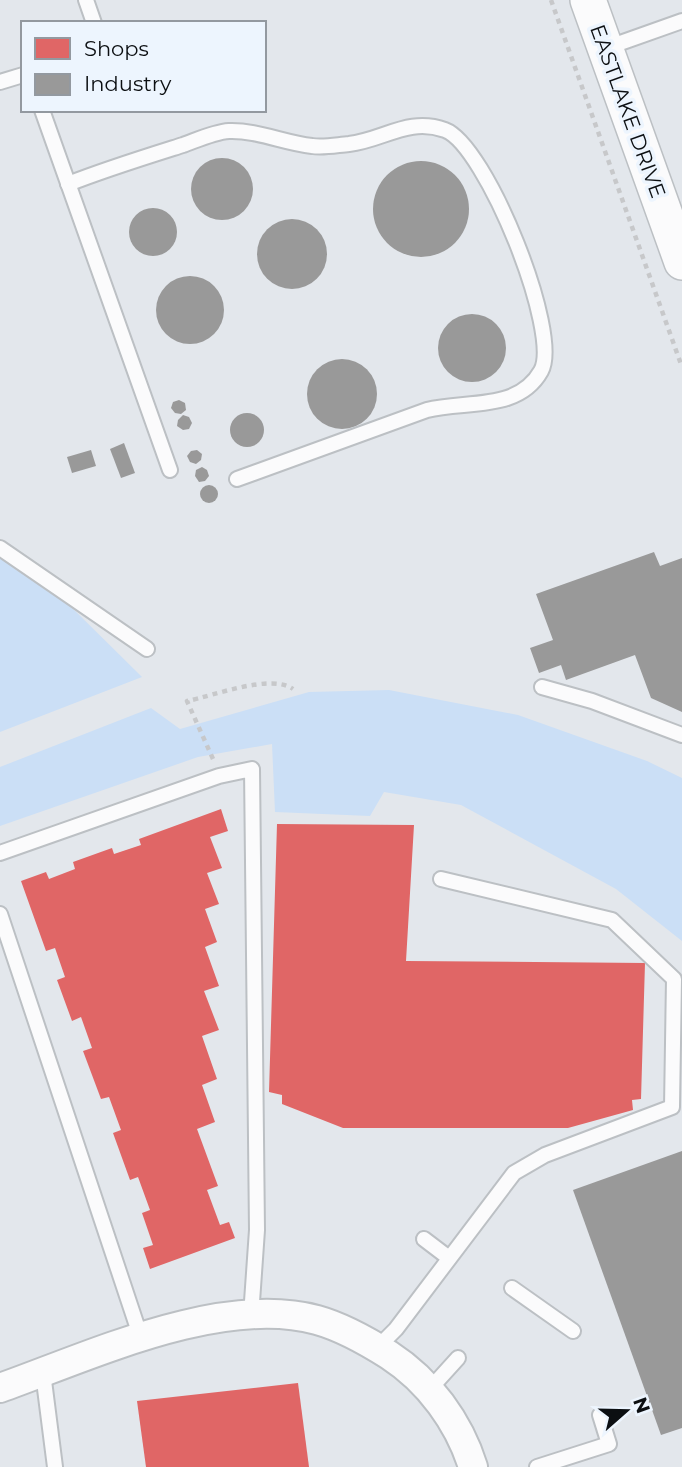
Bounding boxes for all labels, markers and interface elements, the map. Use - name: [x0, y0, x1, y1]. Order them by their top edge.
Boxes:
- legend: [21, 21, 266, 112]
- street label: EASTLAKE DRIVE: [585, 21, 671, 201]
- text: Shops: [84, 36, 149, 61]
- text: Industry: [84, 71, 172, 96]
- north arrow: [591, 1376, 661, 1446]
- text: N: [628, 1394, 655, 1417]

